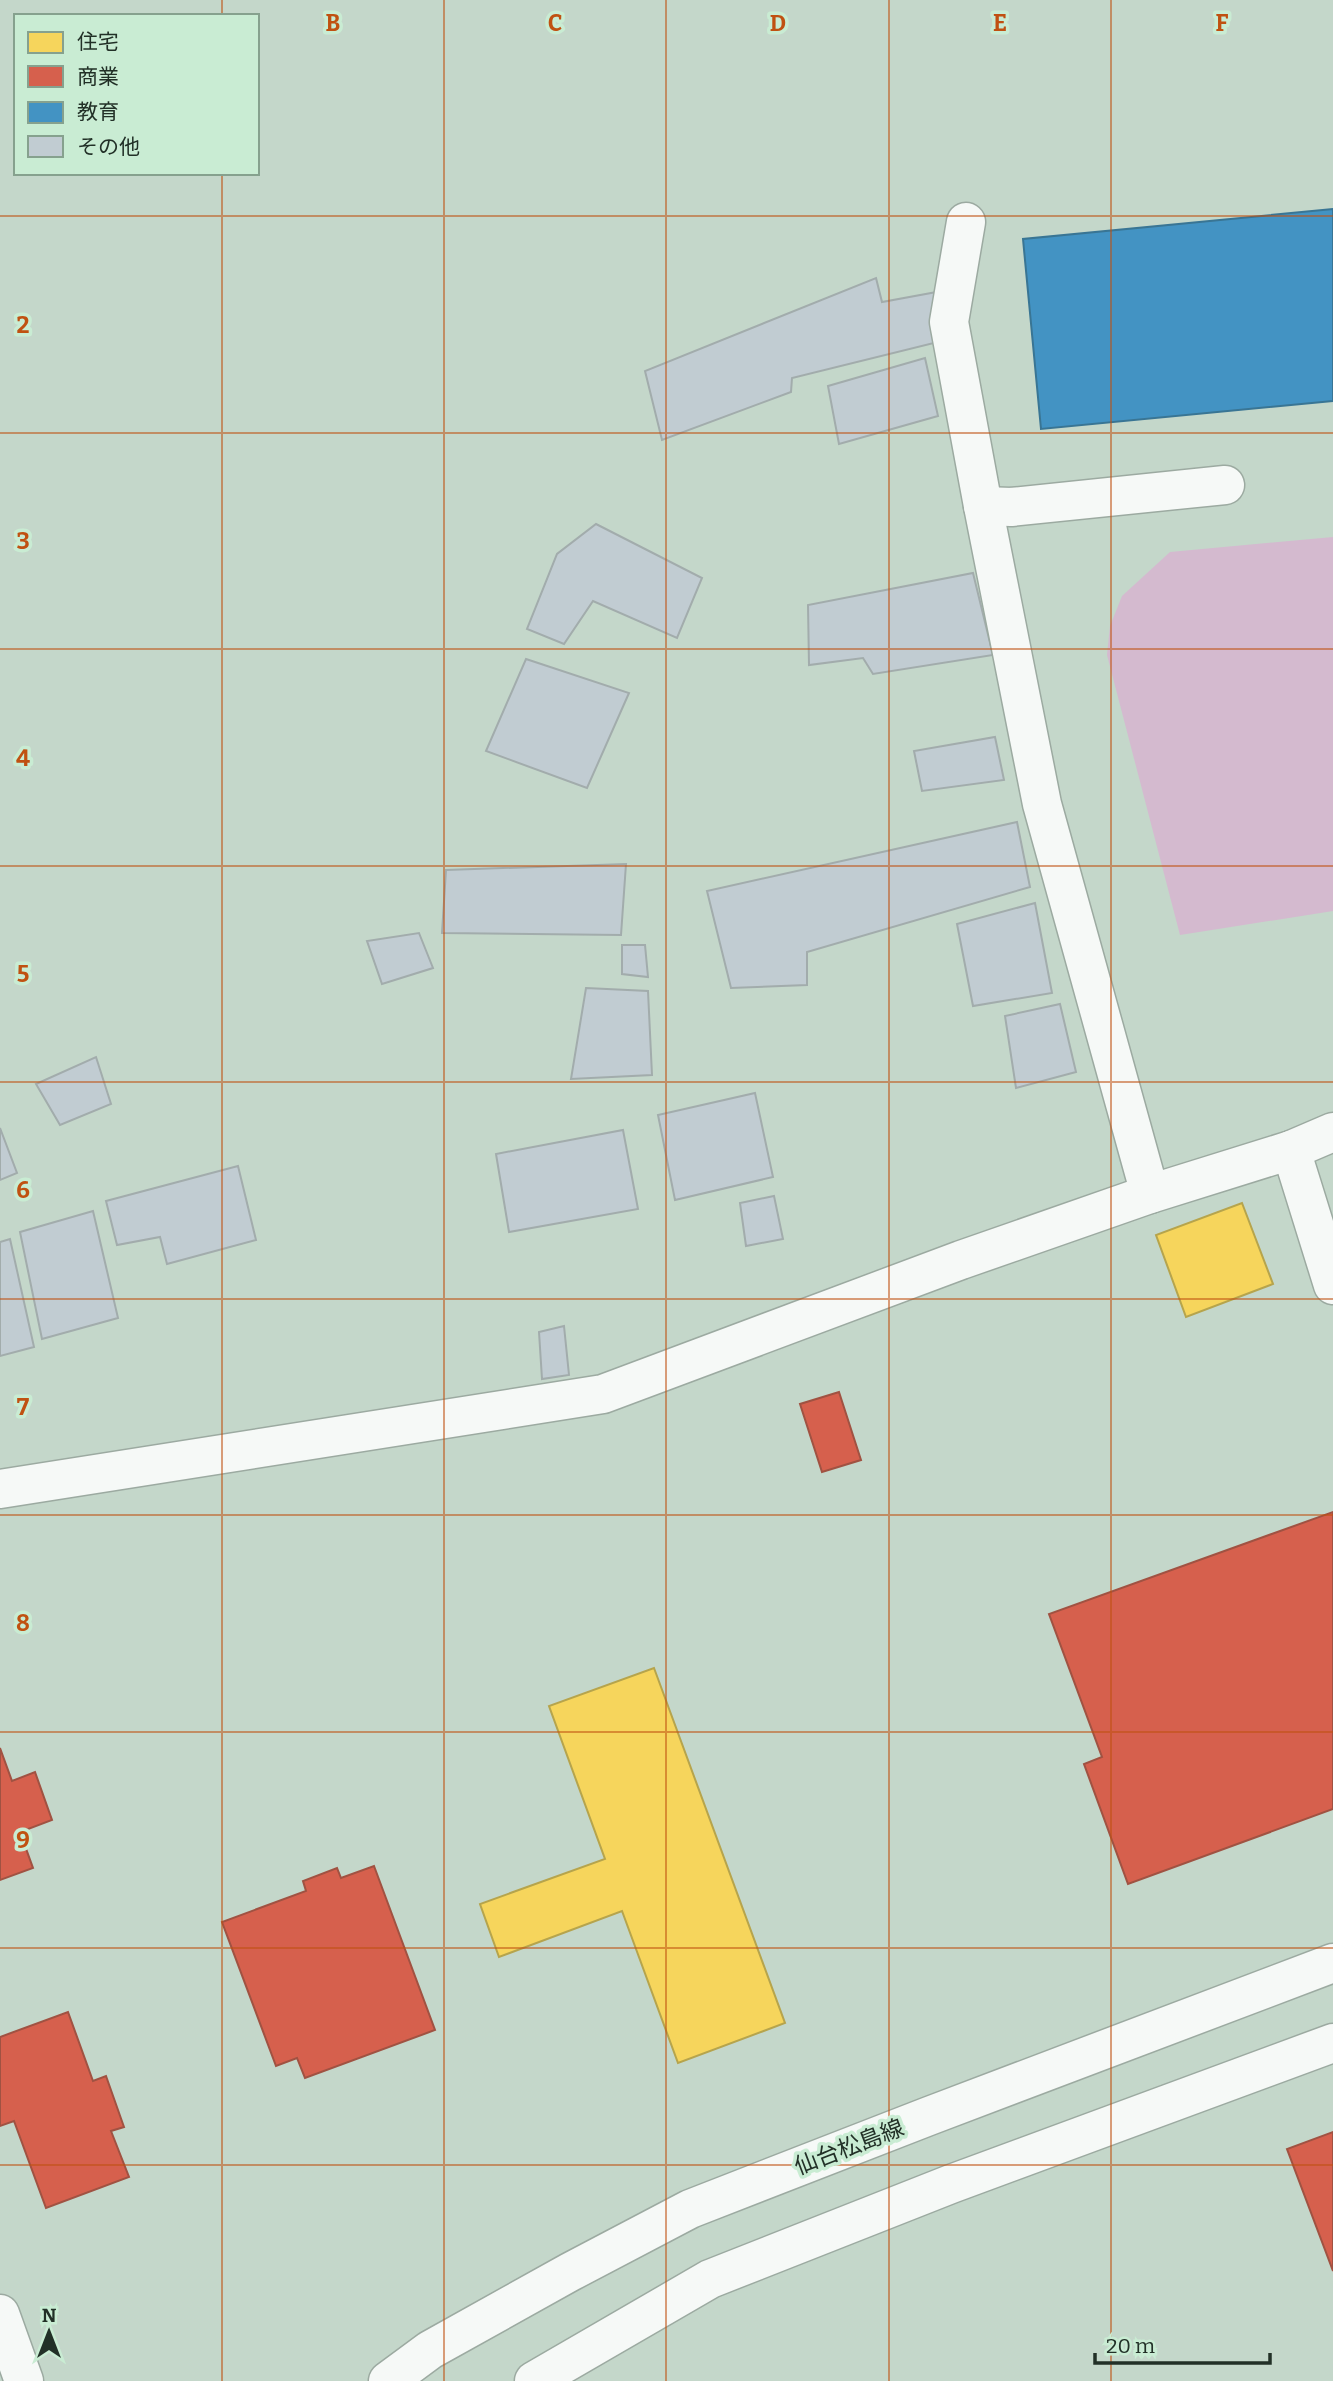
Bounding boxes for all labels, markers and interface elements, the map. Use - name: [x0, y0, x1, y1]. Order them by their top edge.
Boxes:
- text: B: [326, 9, 340, 37]
- text: C: [548, 9, 562, 37]
- text: D: [770, 9, 786, 37]
- text: E: [993, 9, 1007, 37]
- text: F: [1216, 9, 1229, 37]
- legend: [14, 14, 259, 175]
- text: 住宅: [77, 29, 119, 55]
- text: 商業: [77, 64, 119, 90]
- text: 教育: [77, 99, 119, 125]
- text: その他: [77, 134, 140, 160]
- text: 2: [17, 311, 30, 339]
- text: 3: [16, 527, 30, 555]
- text: 4: [16, 744, 30, 772]
- text: 5: [17, 960, 29, 988]
- text: 6: [16, 1176, 30, 1204]
- text: 7: [17, 1393, 30, 1421]
- text: 8: [16, 1609, 30, 1637]
- text: 9: [16, 1826, 30, 1854]
- street label: 仙台松島線: [790, 2113, 908, 2181]
- north arrow: [14, 2297, 84, 2367]
- text: N: [42, 2304, 57, 2327]
- scale bar: [1095, 2322, 1270, 2366]
- text: 20 m: [1106, 2333, 1155, 2359]

